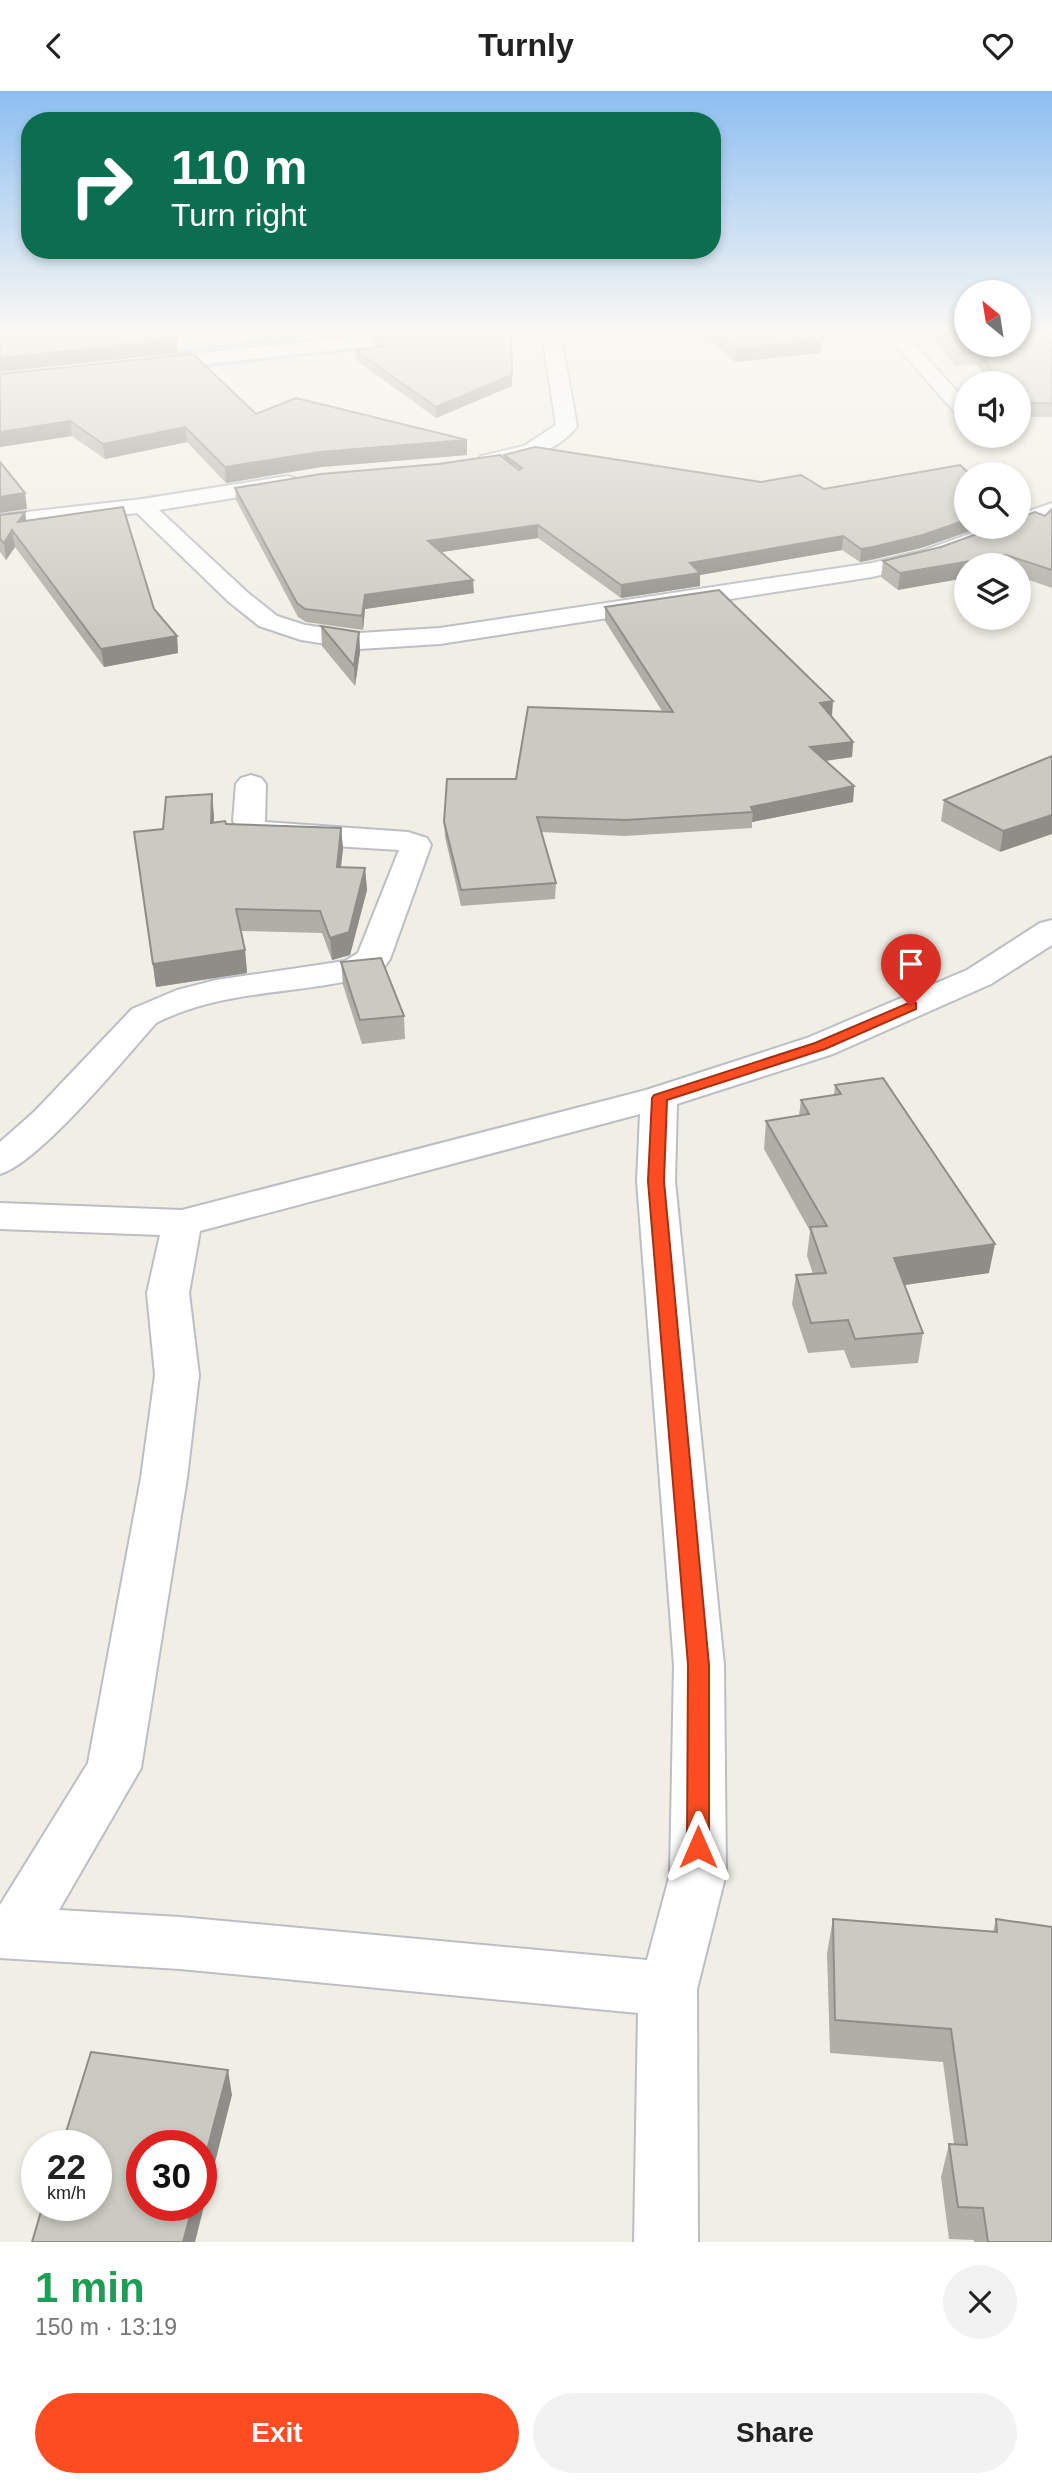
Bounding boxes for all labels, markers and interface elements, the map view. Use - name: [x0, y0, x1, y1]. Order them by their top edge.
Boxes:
- icon: back: [35, 27, 73, 65]
- text: Turnly: [478, 27, 574, 63]
- icon: heart: [979, 27, 1017, 65]
- icon: right: [56, 140, 147, 231]
- text: 110 m: [171, 140, 307, 194]
- text: Turn right: [171, 197, 307, 233]
- north arrow: [954, 280, 1031, 357]
- map controls: [954, 280, 1031, 630]
- button: sound: [954, 371, 1031, 448]
- button: search: [954, 462, 1031, 539]
- button: layers: [954, 553, 1031, 630]
- pin: [881, 934, 941, 1006]
- icon: arrive: [892, 945, 930, 983]
- position arrow: [661, 1810, 735, 1884]
- speed limit sign: 30: [126, 2130, 217, 2221]
- text: 22: [47, 2147, 86, 2186]
- text: km/h: [47, 2183, 86, 2203]
- text: 1 min: [35, 2264, 145, 2311]
- button: close: [943, 2265, 1017, 2339]
- text: 150 m · 13:19: [35, 2314, 177, 2340]
- button: Exit: [35, 2393, 519, 2473]
- button: Share: [533, 2393, 1017, 2473]

